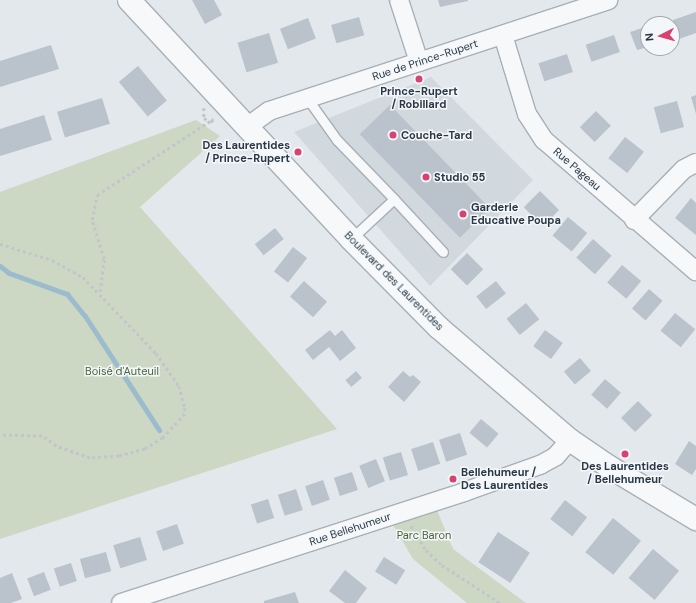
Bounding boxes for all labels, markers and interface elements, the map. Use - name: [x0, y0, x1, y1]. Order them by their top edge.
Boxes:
- north arrow: [640, 16, 680, 56]
- text: N: [642, 32, 656, 42]
- street label: Rue de Prince-Rupert: [370, 37, 480, 83]
- marker: Prince-Rupert / Robillard: [414, 74, 424, 84]
- place label: Prince-Rupert / Robillard: [380, 85, 458, 111]
- place label: Couche-Tard: [401, 128, 472, 142]
- marker: Couche-Tard: [388, 130, 398, 140]
- place label: Des Laurentides / Prince-Rupert: [203, 139, 290, 165]
- street label: Rue Pageau: [551, 145, 603, 193]
- marker: Des Laurentides / Prince-Rupert: [293, 147, 303, 157]
- place label: Studio 55: [434, 170, 485, 184]
- marker: Studio 55: [421, 172, 431, 182]
- place label: Garderie Educative Poupa: [471, 201, 561, 227]
- marker: Garderie Educative Poupa: [458, 209, 468, 219]
- street label: Boulevard des Laurentides: [342, 229, 446, 333]
- park label: Boisé d'Auteuil: [85, 364, 159, 378]
- marker: Des Laurentides / Bellehumeur: [620, 449, 630, 459]
- place label: Des Laurentides / Bellehumeur: [581, 460, 669, 486]
- place label: Bellehumeur / Des Laurentides: [461, 466, 548, 492]
- marker: Bellehumeur / Des Laurentides: [448, 474, 458, 484]
- street label: Rue Bellehumeur: [307, 510, 393, 548]
- park label: Parc Baron: [397, 528, 451, 542]

